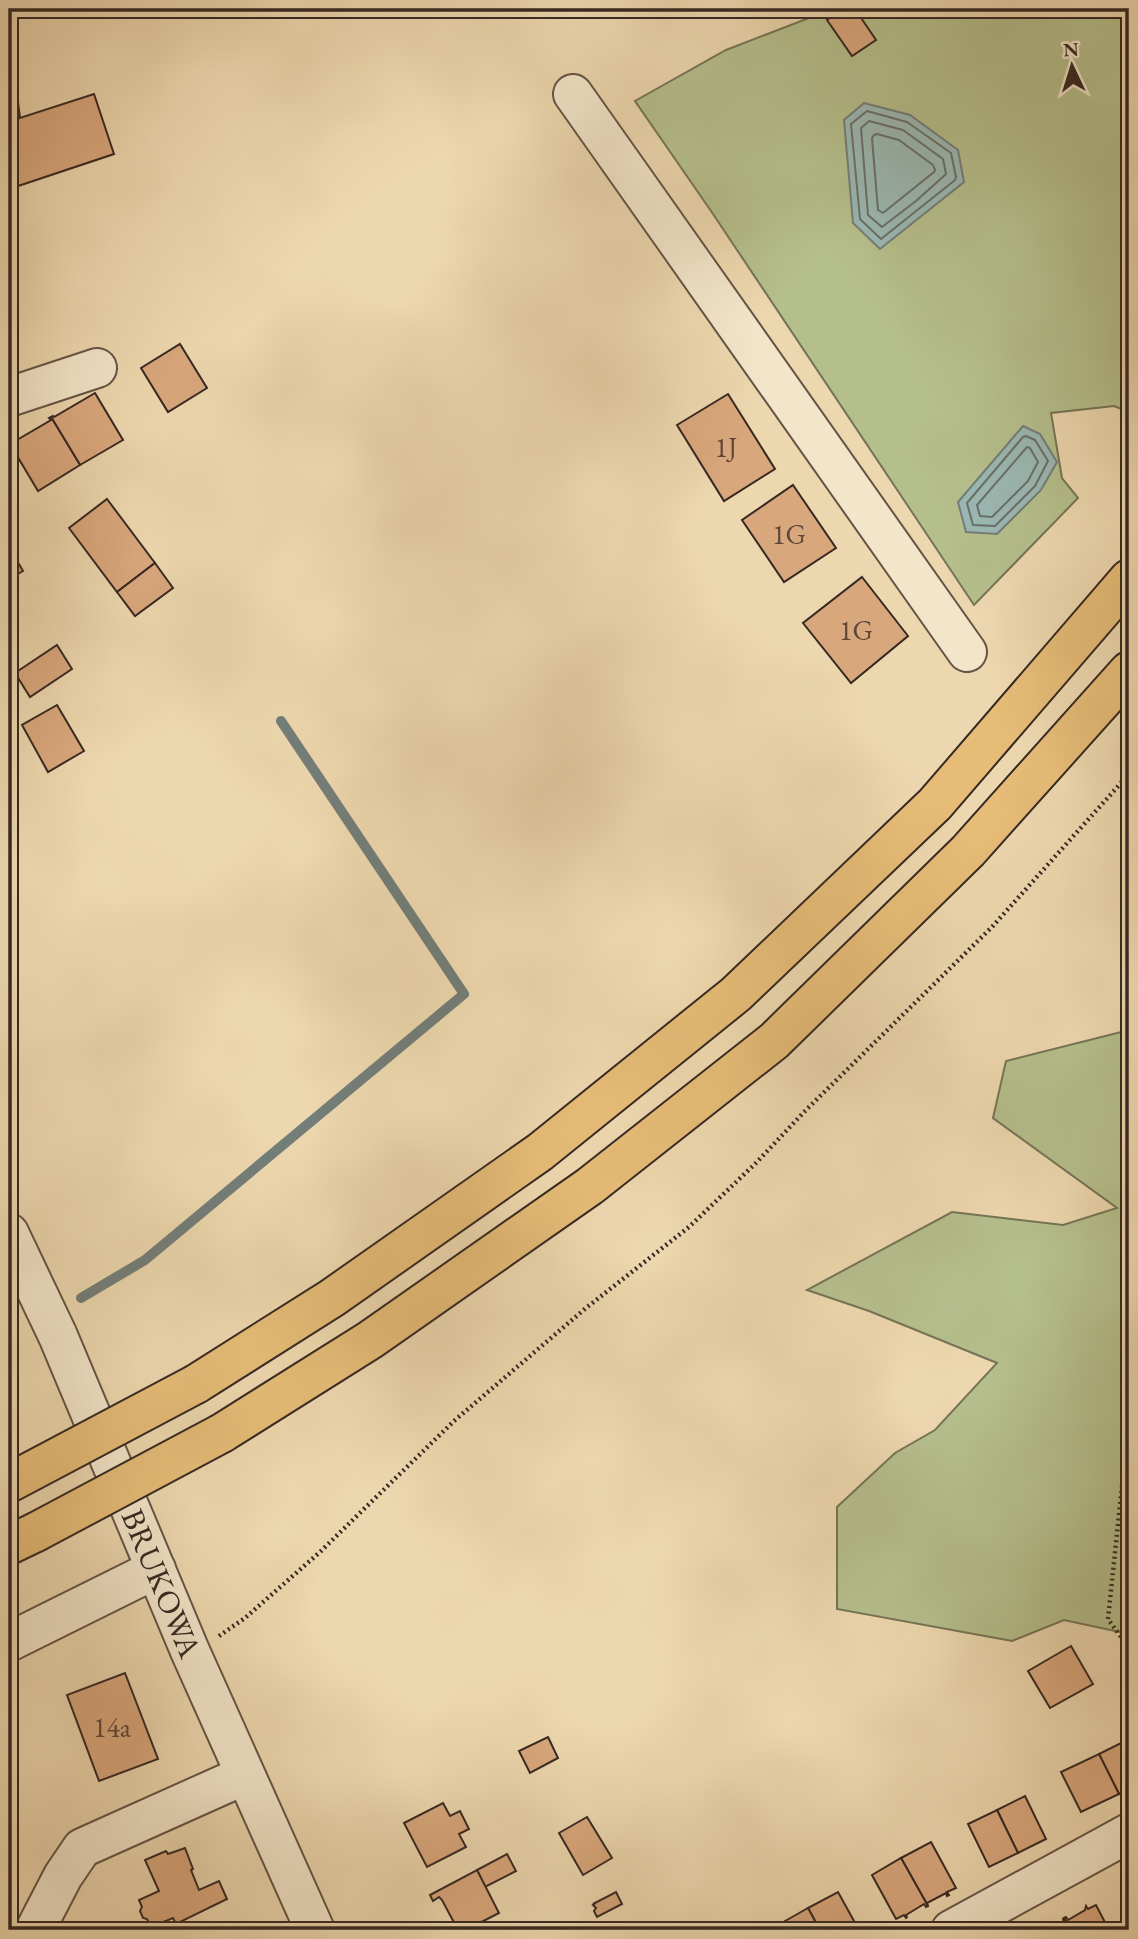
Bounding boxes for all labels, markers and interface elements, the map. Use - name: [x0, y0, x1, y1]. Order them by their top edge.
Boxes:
- north arrow: [1036, 32, 1106, 102]
- text: N: [1062, 36, 1080, 63]
- house number: 1J: [715, 429, 737, 465]
- house number: 1G: [772, 516, 806, 552]
- house number: 1G: [839, 612, 873, 648]
- street label: BRUKOWA: [112, 1502, 212, 1665]
- house number: 14a: [93, 1709, 132, 1745]

